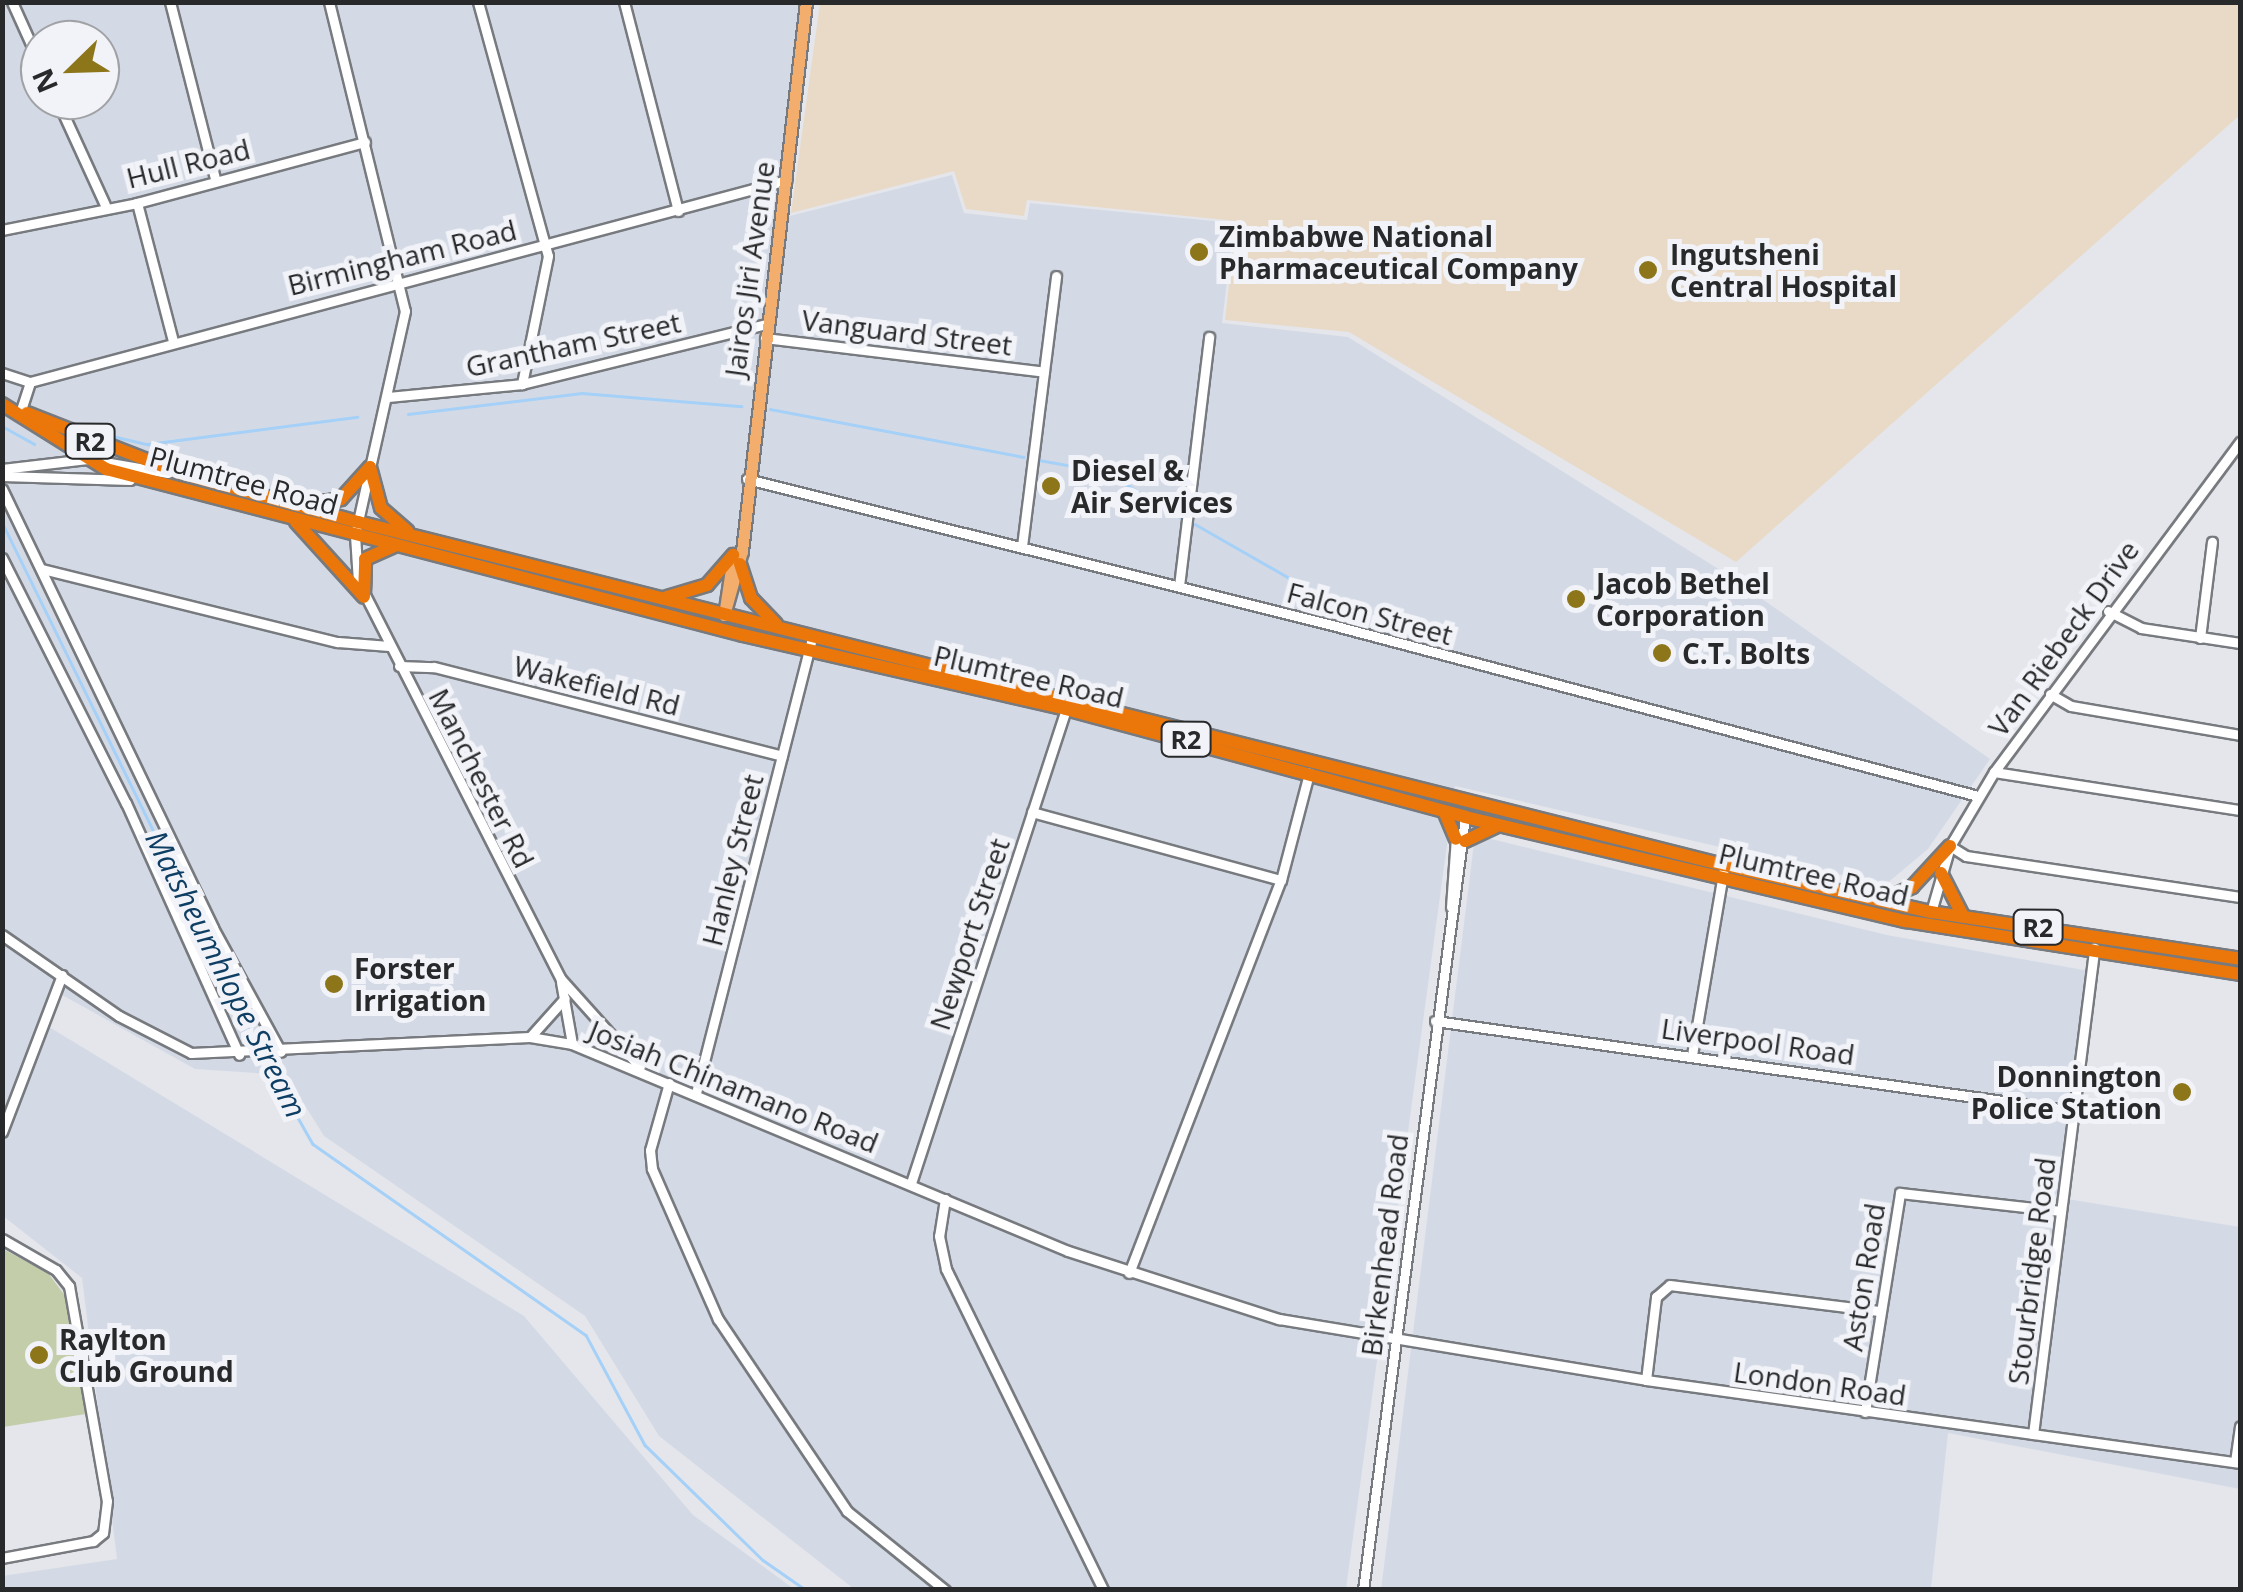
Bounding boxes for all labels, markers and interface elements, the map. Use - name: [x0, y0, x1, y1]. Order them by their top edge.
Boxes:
- north arrow: [20, 20, 120, 120]
- text: N: [22, 63, 66, 99]
- street label: Hull Road: [123, 131, 253, 195]
- street label: Jairos Jiri Avenue: [717, 159, 781, 379]
- street label: Birmingham Road: [284, 212, 520, 302]
- place label: Zimbabwe National Pharmaceutical Company: [1219, 219, 1578, 285]
- place label: Ingutsheni Central Hospital: [1670, 237, 1897, 303]
- marker: Zimbabwe National Pharmaceutical Company: [1188, 241, 1210, 263]
- marker: Ingutsheni Central Hospital: [1635, 257, 1661, 283]
- street label: Vanguard Street: [800, 302, 1014, 362]
- street label: Grantham Street: [463, 305, 683, 383]
- road number: R2: [62, 421, 118, 461]
- street label: Plumtree Road: [146, 439, 342, 521]
- place label: Diesel & Air Services: [1071, 453, 1233, 519]
- marker: Diesel & Air Services: [1040, 475, 1062, 497]
- street label: Van Riebeck Drive: [1981, 534, 2145, 742]
- place label: Jacob Bethel Corporation: [1596, 566, 1770, 632]
- street label: Falcon Street: [1284, 575, 1456, 651]
- marker: Jacob Bethel Corporation: [1565, 588, 1587, 610]
- place label: C.T. Bolts: [1682, 636, 1810, 670]
- street label: Plumtree Road: [931, 638, 1127, 714]
- marker: C.T. Bolts: [1651, 642, 1673, 664]
- street label: Wakefield Rd: [510, 648, 684, 722]
- street label: Manchester Rd: [422, 683, 542, 873]
- road number: R2: [1158, 719, 1214, 759]
- street label: Hanley Street: [694, 771, 770, 949]
- water label: Matsheumhlope Stream: [138, 824, 314, 1124]
- street label: Newport Street: [922, 834, 1016, 1034]
- street label: Plumtree Road: [1716, 836, 1912, 912]
- road number: R2: [2010, 907, 2066, 947]
- place label: Forster Irrigation: [354, 951, 486, 1017]
- marker: Forster Irrigation: [323, 973, 345, 995]
- street label: Liverpool Road: [1659, 1011, 1857, 1071]
- street label: Josiah Chinamano Road: [584, 1013, 884, 1159]
- place label: Donnington Police Station: [1971, 1059, 2162, 1125]
- marker: Donnington Police Station: [2171, 1081, 2193, 1103]
- street label: Birkenhead Road: [1354, 1132, 1414, 1358]
- street label: Stourbridge Road: [2000, 1156, 2062, 1386]
- street label: Aston Road: [1835, 1201, 1891, 1353]
- place label: Raylton Club Ground: [59, 1322, 234, 1388]
- marker: Raylton Club Ground: [28, 1344, 50, 1366]
- street label: London Road: [1732, 1354, 1908, 1412]

